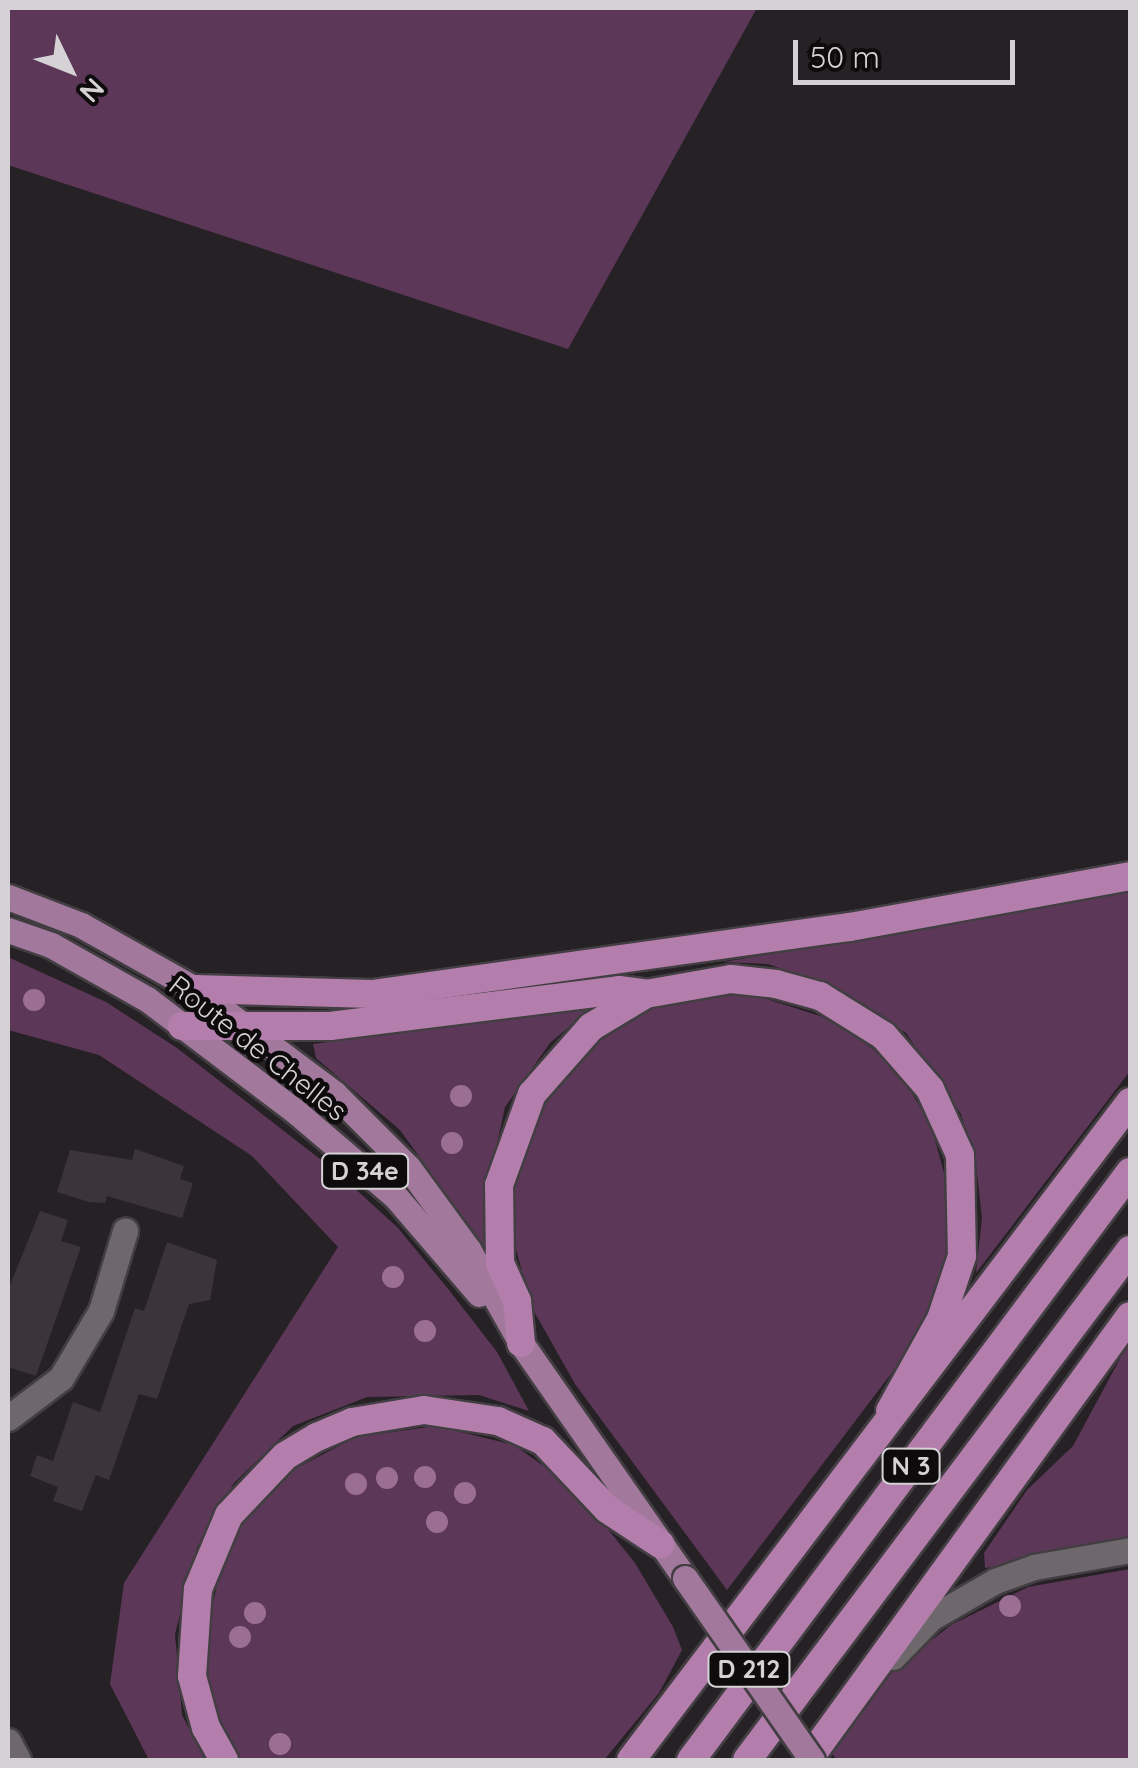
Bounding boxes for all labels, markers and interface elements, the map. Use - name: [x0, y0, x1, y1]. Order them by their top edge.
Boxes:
- north arrow: [20, 20, 120, 120]
- scale bar: [798, 20, 1020, 82]
- text: 50 m: [810, 38, 880, 76]
- text: N: [72, 71, 112, 110]
- street label: Route de Chelles: [162, 968, 354, 1128]
- road number: D 34e: [320, 1151, 410, 1191]
- road number: N 3: [881, 1446, 941, 1486]
- road number: D 212: [706, 1649, 792, 1689]

